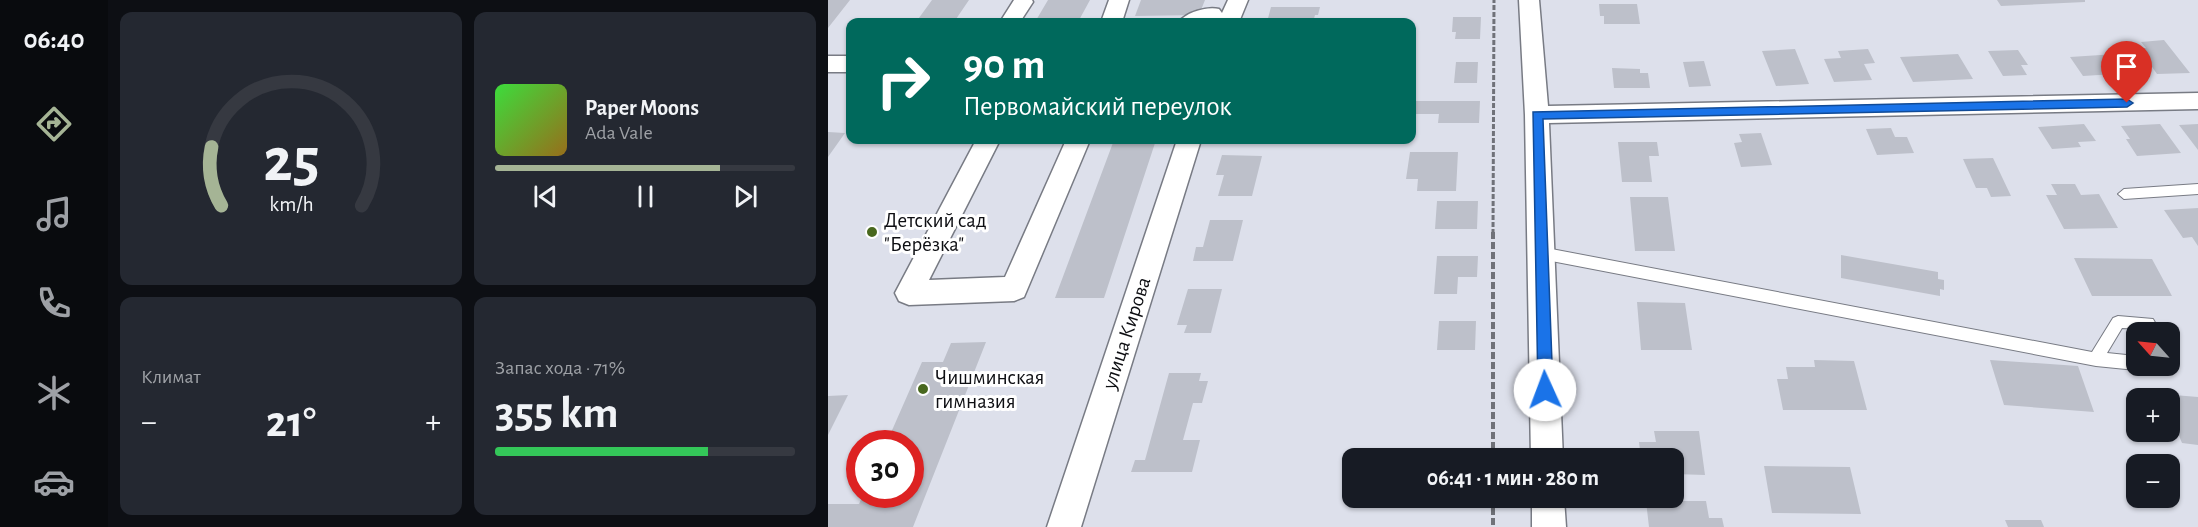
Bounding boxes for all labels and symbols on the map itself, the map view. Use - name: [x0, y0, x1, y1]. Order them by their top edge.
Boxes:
- pin: [2101, 41, 2152, 103]
- place label: Детский сад "Берёзка": [884, 210, 987, 255]
- marker: Детский сад "Берёзка": [865, 225, 879, 239]
- street label: улица Кирова: [1098, 274, 1155, 393]
- north arrow: [2126, 322, 2180, 376]
- position arrow: [1513, 358, 1577, 422]
- place label: Чишминская гимназия: [935, 367, 1044, 412]
- marker: Чишминская гимназия: [916, 382, 930, 396]
- speed limit sign: 30: [846, 430, 924, 508]

